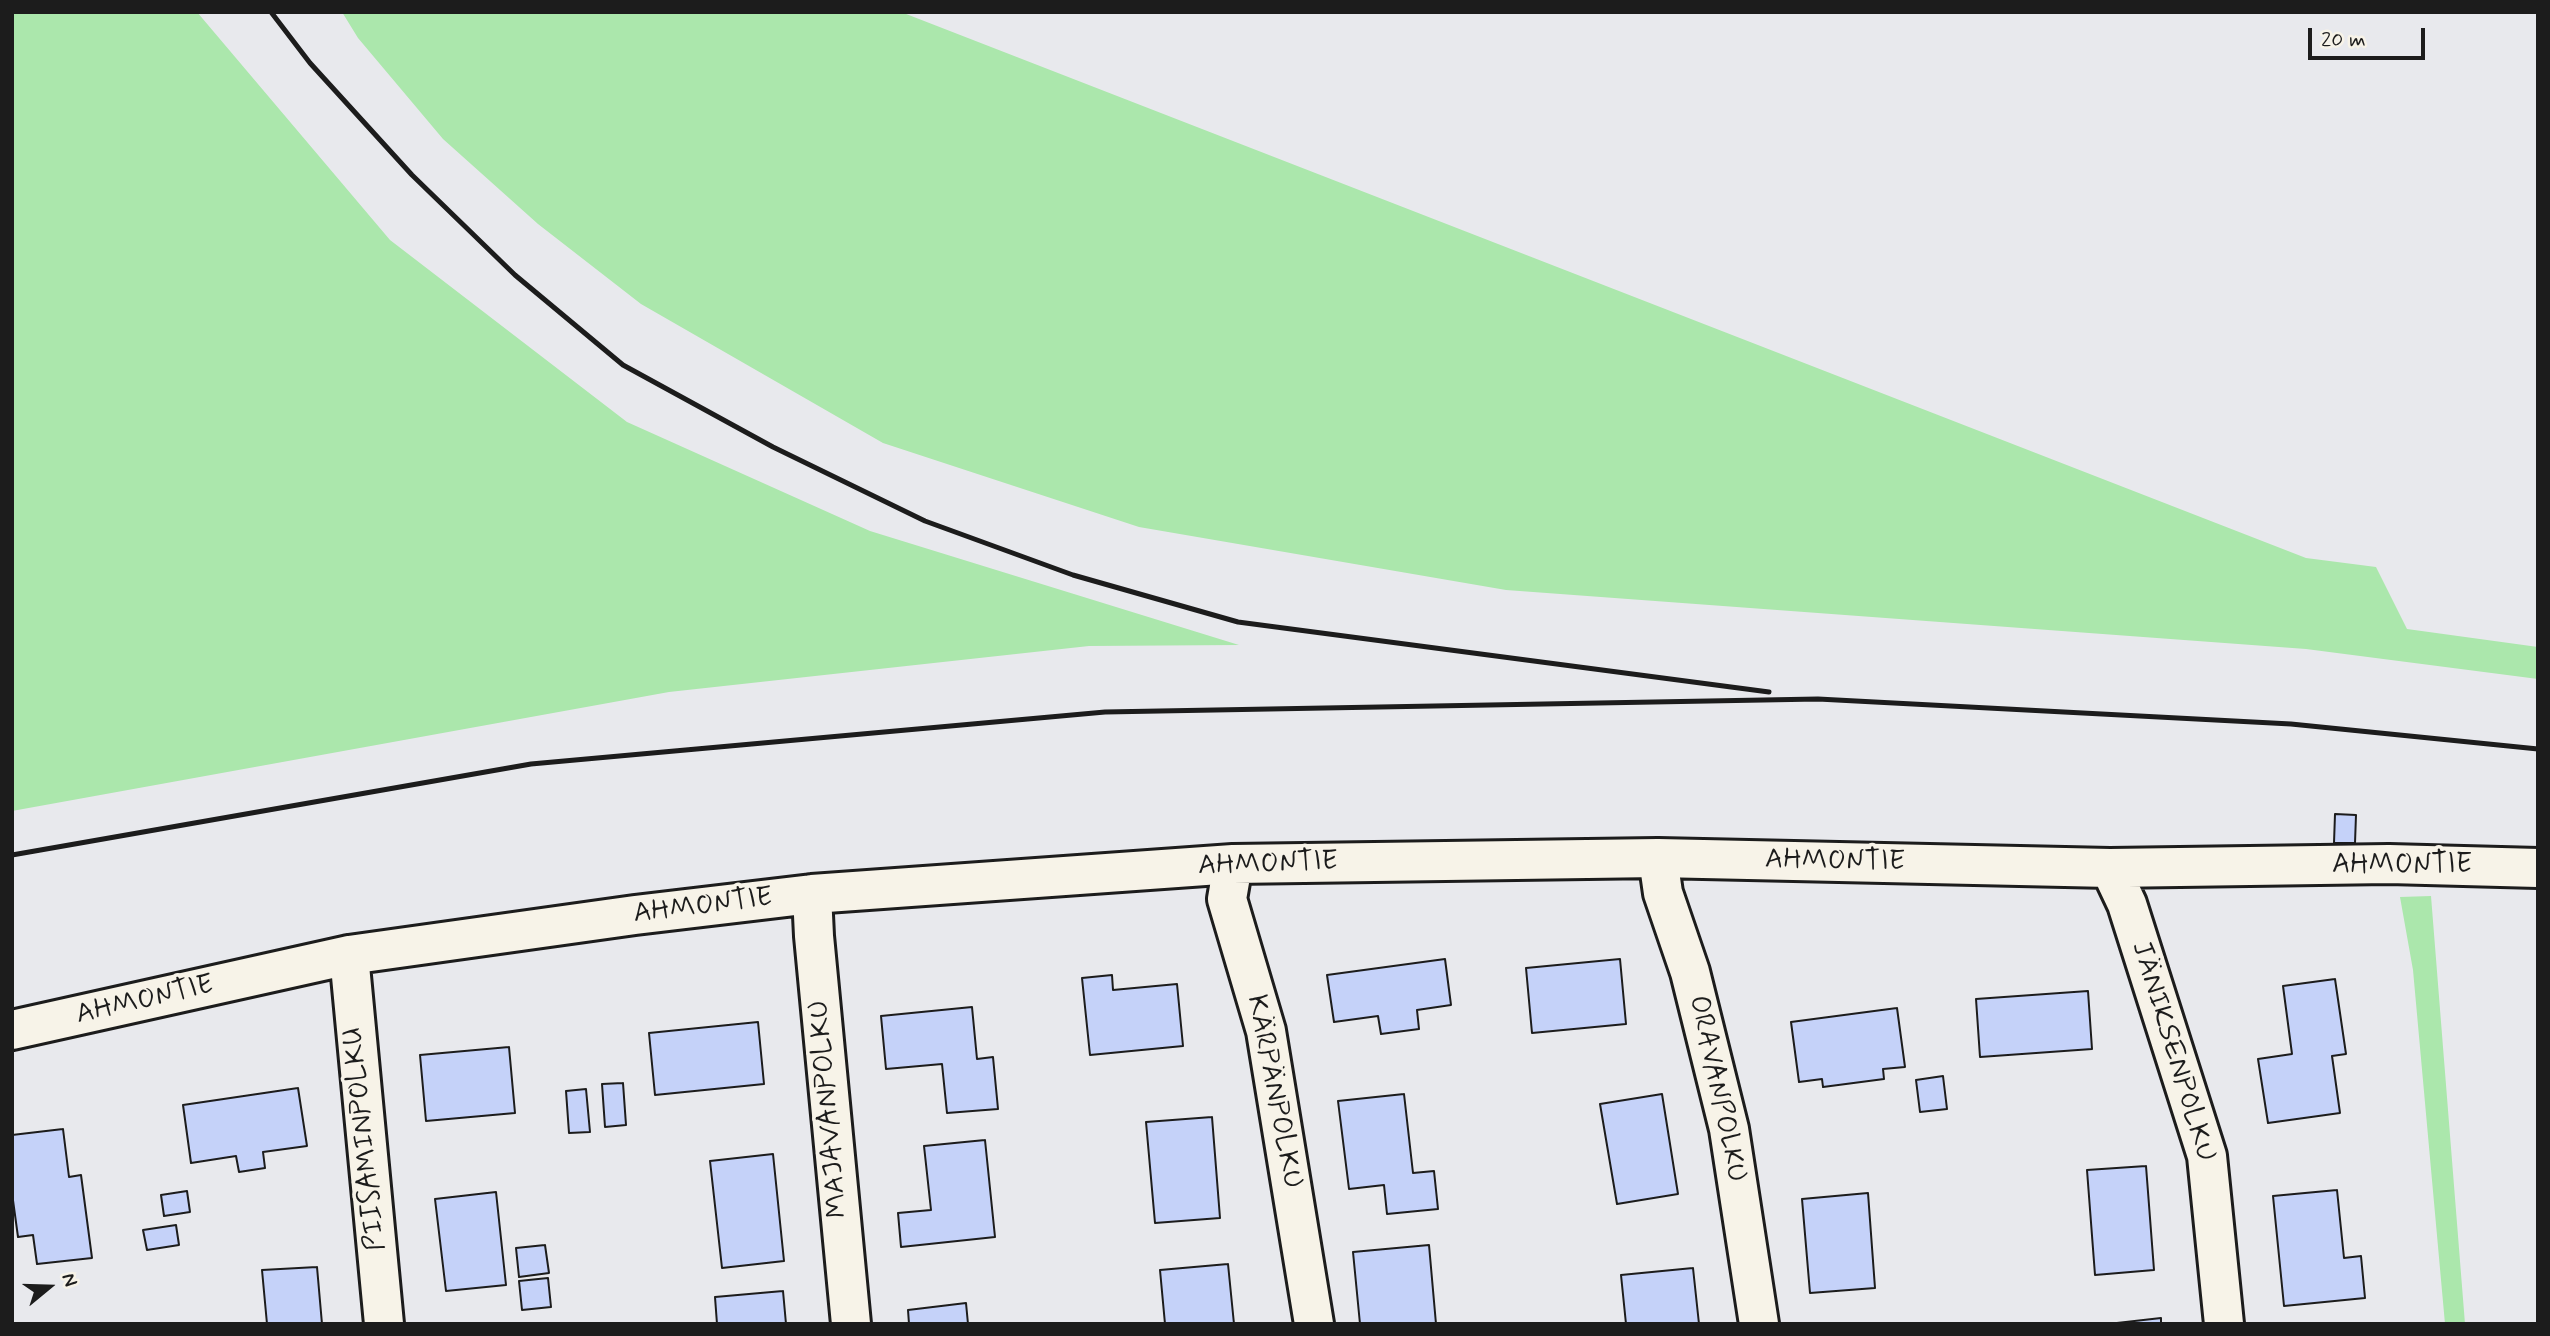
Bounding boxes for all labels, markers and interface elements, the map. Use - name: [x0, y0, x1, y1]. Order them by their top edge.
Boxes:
- scale bar: [2312, 14, 2429, 58]
- text: 20 m: [2321, 26, 2366, 54]
- street label: AHMONTIE: [1765, 844, 1905, 880]
- street label: AHMONTIE: [1197, 846, 1339, 884]
- street label: AHMONTIE: [2332, 849, 2472, 883]
- street label: AHMONTIE: [631, 882, 775, 932]
- street label: JÄNIKSENPOLKU: [2122, 938, 2222, 1166]
- street label: AHMONTIE: [73, 969, 217, 1033]
- street label: KÄRPÄNPOLKU: [1238, 992, 1308, 1192]
- street label: ORAVANPOLKU: [1680, 993, 1752, 1185]
- street label: MAJAVANPOLKU: [804, 998, 856, 1220]
- street label: PIISAMINPOLKU: [338, 1026, 394, 1252]
- north arrow: [14, 1252, 84, 1322]
- text: N: [55, 1270, 83, 1290]

